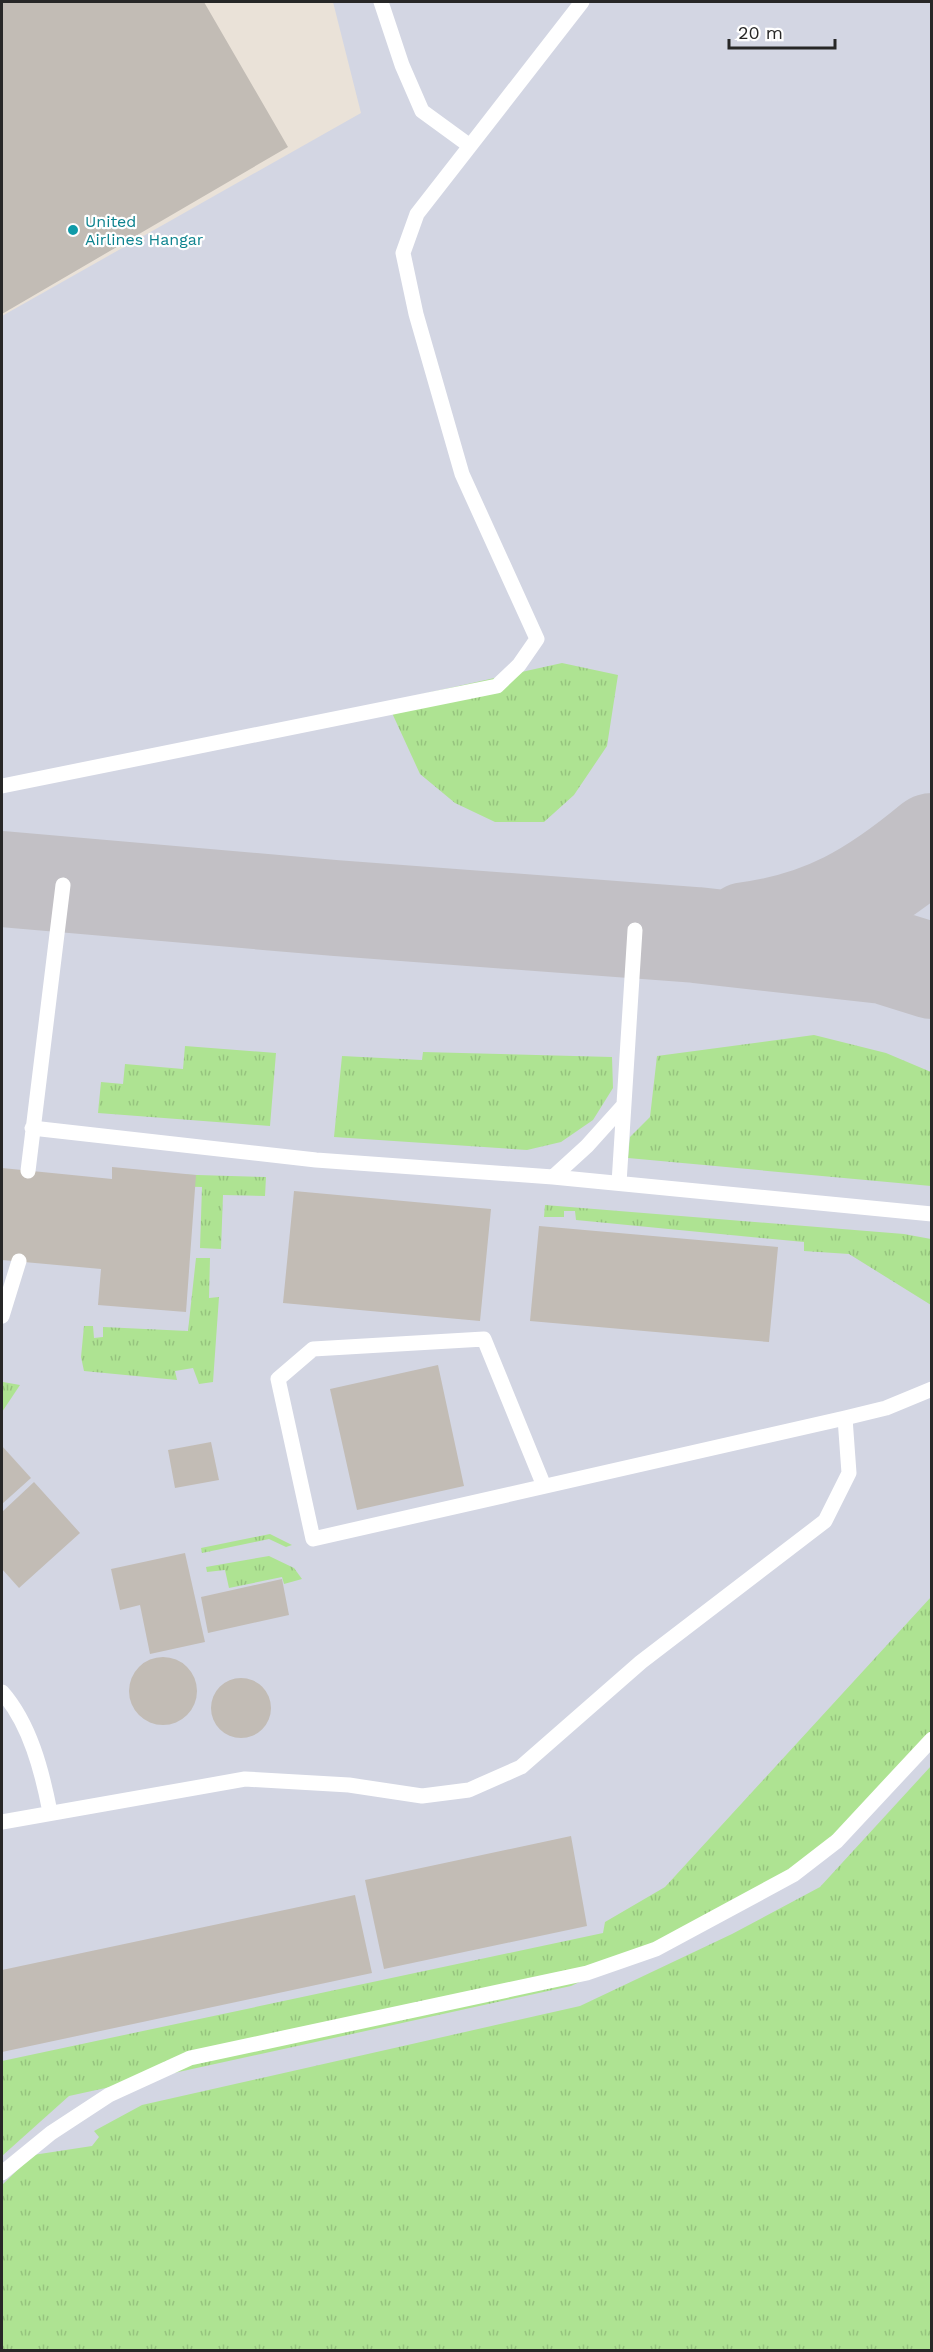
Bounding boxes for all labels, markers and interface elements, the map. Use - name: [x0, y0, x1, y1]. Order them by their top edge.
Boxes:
- scale bar: [729, 12, 836, 50]
- text: 20 m: [738, 22, 783, 43]
- place label: United Airlines Hangar: [85, 212, 204, 249]
- marker: United Airlines Hangar: [66, 223, 80, 237]

